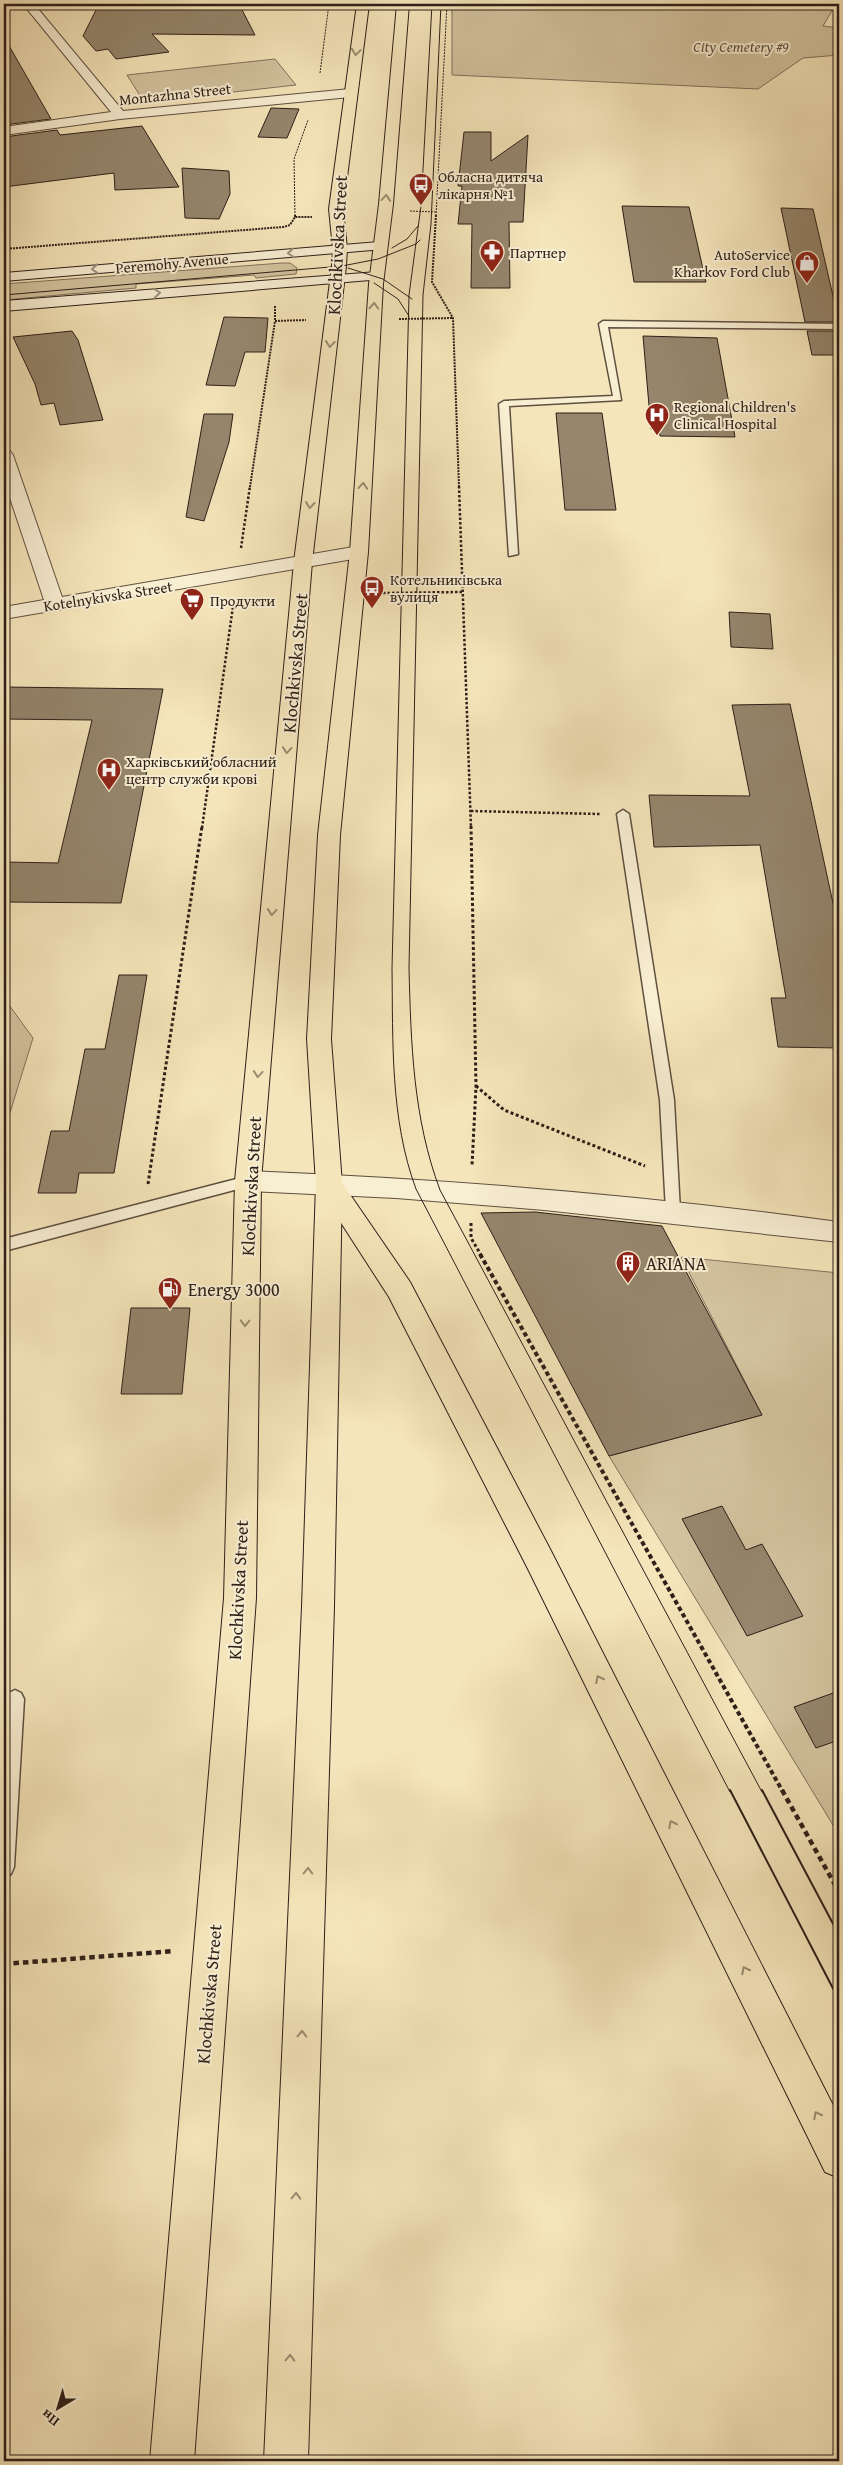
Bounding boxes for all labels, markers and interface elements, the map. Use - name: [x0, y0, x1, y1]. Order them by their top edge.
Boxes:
- park label: City Cemetery #9: [693, 36, 789, 57]
- one-way arrow: [351, 48, 361, 56]
- street label: Montazhna Street: [118, 78, 233, 110]
- place label: Обласна дитяча лікарня №1: [438, 166, 544, 204]
- bus stop icon: Обласна дитяча лікарня №1: [408, 172, 434, 206]
- street label: Klochkivska Street: [320, 174, 354, 316]
- one-way arrow: [380, 193, 391, 201]
- pharmacy icon: Партнер: [479, 239, 505, 273]
- place label: Партнер: [510, 242, 566, 263]
- place label: AutoService Kharkov Ford Club: [674, 244, 790, 282]
- one-way arrow: [287, 247, 295, 258]
- street label: Peremohy Avenue: [115, 248, 229, 278]
- shop icon: AutoService Kharkov Ford Club: [794, 250, 820, 284]
- one-way arrow: [90, 264, 98, 275]
- one-way arrow: [153, 288, 161, 299]
- one-way arrow: [369, 302, 380, 310]
- one-way arrow: [325, 340, 336, 348]
- place label: Regional Children's Clinical Hospital: [674, 396, 796, 434]
- hospital icon: Regional Children's Clinical Hospital: [644, 402, 670, 436]
- one-way arrow: [358, 482, 369, 490]
- one-way arrow: [305, 501, 316, 509]
- place label: Котельниківська вулиця: [390, 569, 503, 607]
- street label: Kotelnykivska Street: [42, 575, 175, 617]
- bus stop icon: Котельниківська вулиця: [359, 575, 385, 609]
- supermarket icon: Продукти: [179, 587, 205, 621]
- place label: Продукти: [210, 590, 275, 611]
- street label: Klochkivska Street: [275, 591, 315, 734]
- one-way arrow: [282, 746, 293, 754]
- place label: Харківський обласний центр служби крові: [126, 751, 277, 789]
- hospital icon: Харківський обласний центр служби крові: [96, 757, 122, 791]
- one-way arrow: [267, 908, 278, 916]
- one-way arrow: [253, 1070, 264, 1078]
- street label: Klochkivska Street: [234, 1115, 268, 1257]
- building icon: ARIANA: [615, 1250, 641, 1284]
- place label: ARIANA: [646, 1250, 707, 1277]
- fuel station icon: Energy 3000: [157, 1276, 183, 1310]
- place label: Energy 3000: [188, 1276, 280, 1303]
- one-way arrow: [240, 1320, 250, 1328]
- street label: Klochkivska Street: [221, 1519, 255, 1661]
- one-way arrow: [595, 1675, 605, 1684]
- one-way arrow: [668, 1820, 678, 1829]
- one-way arrow: [303, 1867, 314, 1875]
- street label: Klochkivska Street: [189, 1922, 229, 2065]
- one-way arrow: [741, 1966, 751, 1975]
- one-way arrow: [297, 2029, 307, 2037]
- one-way arrow: [813, 2111, 823, 2120]
- one-way arrow: [291, 2192, 301, 2200]
- one-way arrow: [285, 2354, 295, 2362]
- north arrow: [32, 2382, 82, 2432]
- text: Пн: [36, 2405, 63, 2432]

